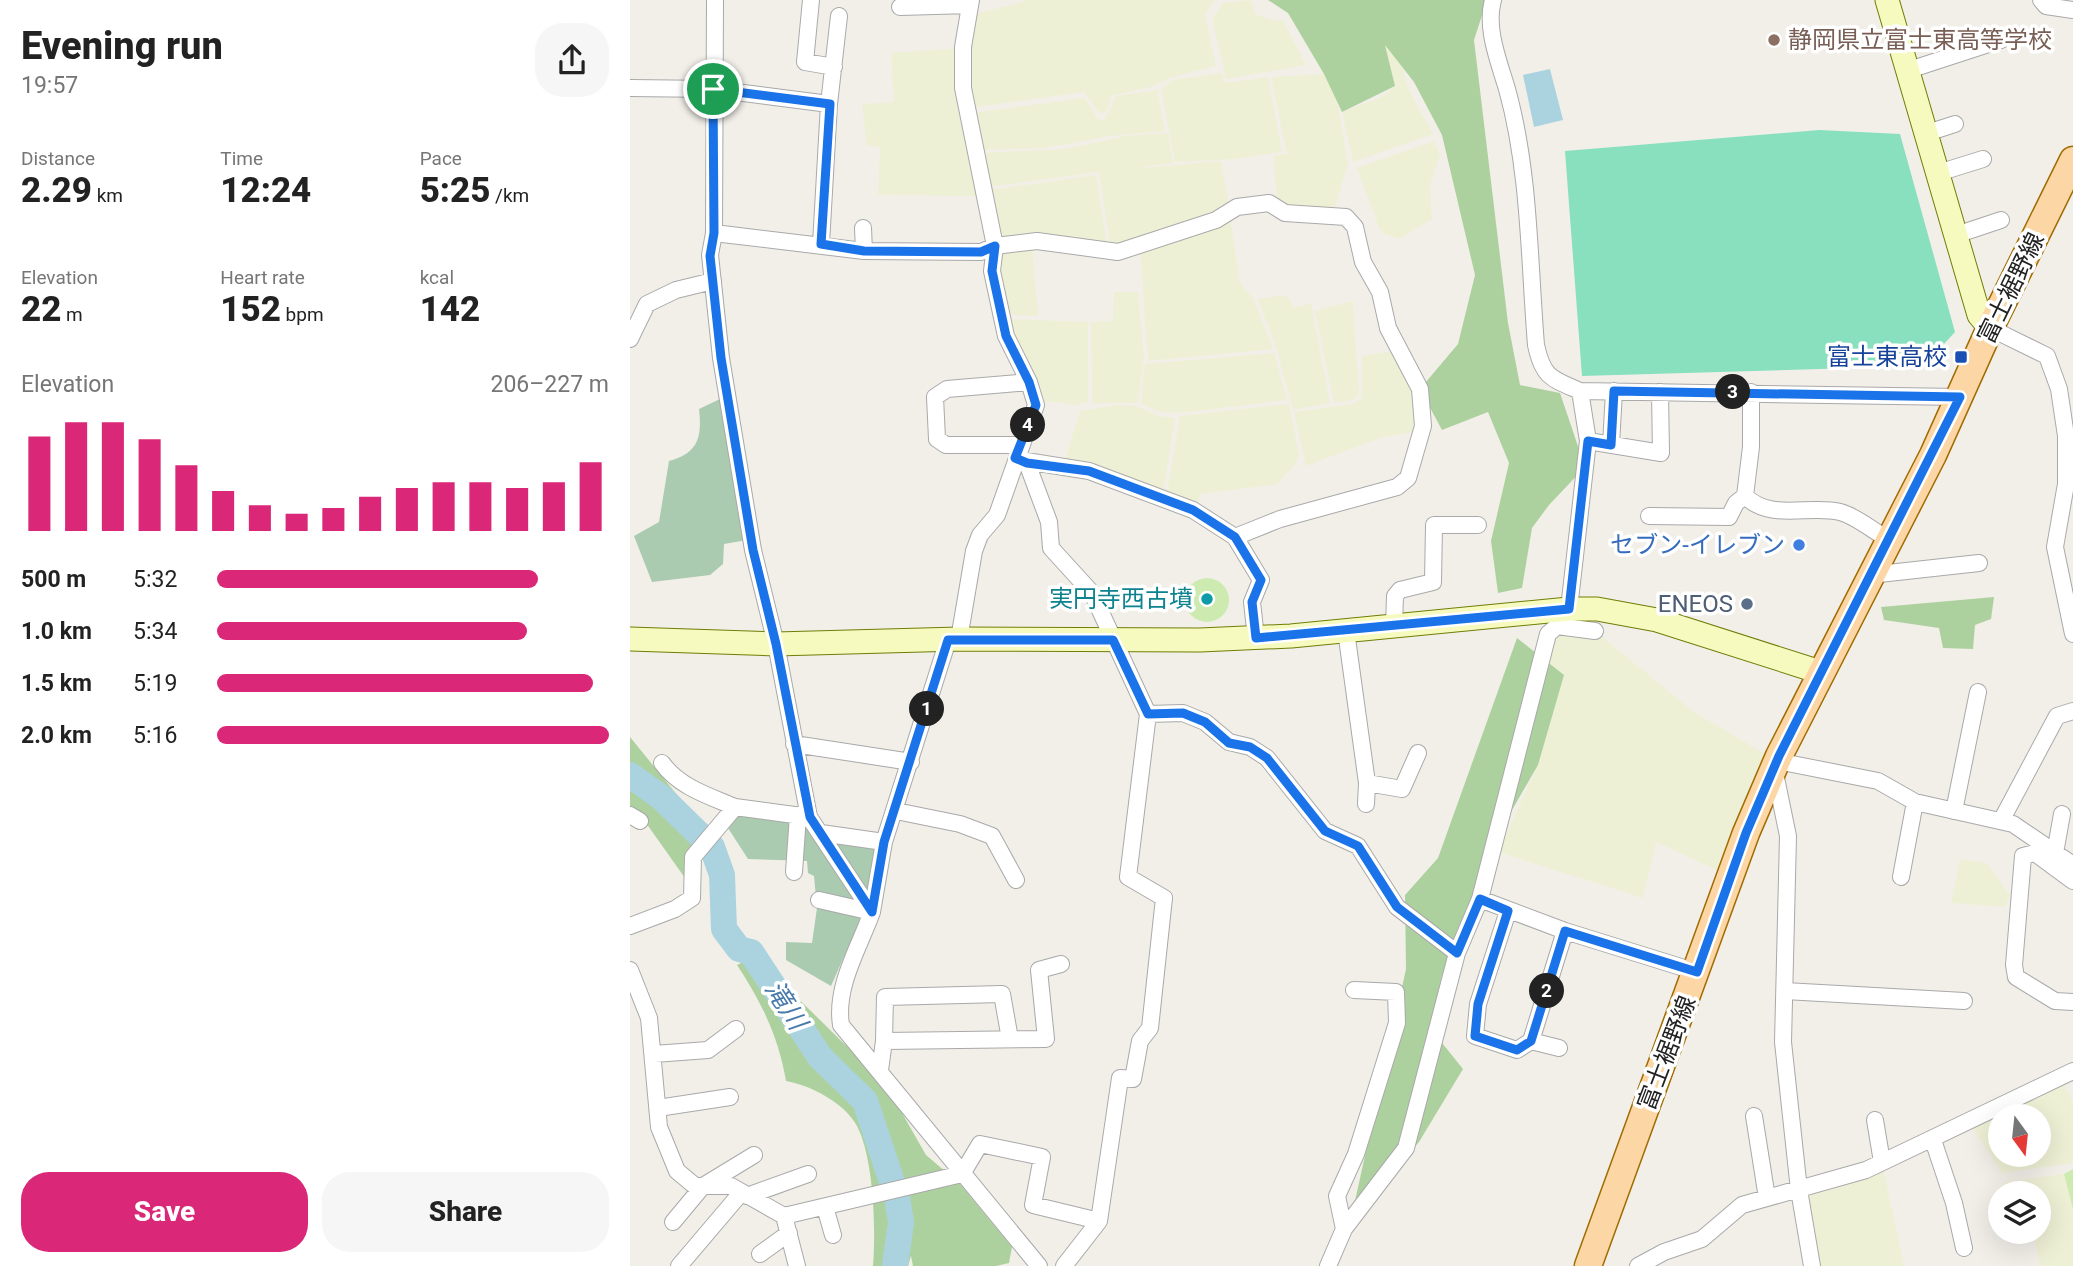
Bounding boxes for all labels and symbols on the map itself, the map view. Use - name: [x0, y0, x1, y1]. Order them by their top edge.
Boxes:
- place label: 静岡県立富士東高等学校: [1788, 26, 2052, 54]
- marker: 静岡県立富士東高等学校: [1766, 32, 1782, 48]
- pin: [683, 59, 743, 119]
- street label: 富士裾野線: [1972, 228, 2050, 348]
- place label: 富士東高校: [1827, 343, 1947, 371]
- marker: 富士東高校: [1953, 349, 1969, 365]
- pin: 3: [1716, 374, 1750, 410]
- pin: 4: [1010, 408, 1046, 442]
- place label: セブン-イレブン: [1610, 531, 1785, 559]
- marker: セブン-イレブン: [1791, 537, 1807, 553]
- place label: 実円寺西古墳: [1049, 585, 1193, 613]
- place label: ENEOS: [1658, 590, 1733, 618]
- marker: 実円寺西古墳: [1199, 591, 1215, 607]
- marker: ENEOS: [1739, 596, 1755, 612]
- pin: 1: [910, 692, 944, 726]
- pin: 2: [1530, 974, 1564, 1009]
- water label: 滝川: [759, 975, 814, 1037]
- street label: 富士裾野線: [1632, 992, 1702, 1114]
- north arrow: [1988, 1104, 2051, 1167]

